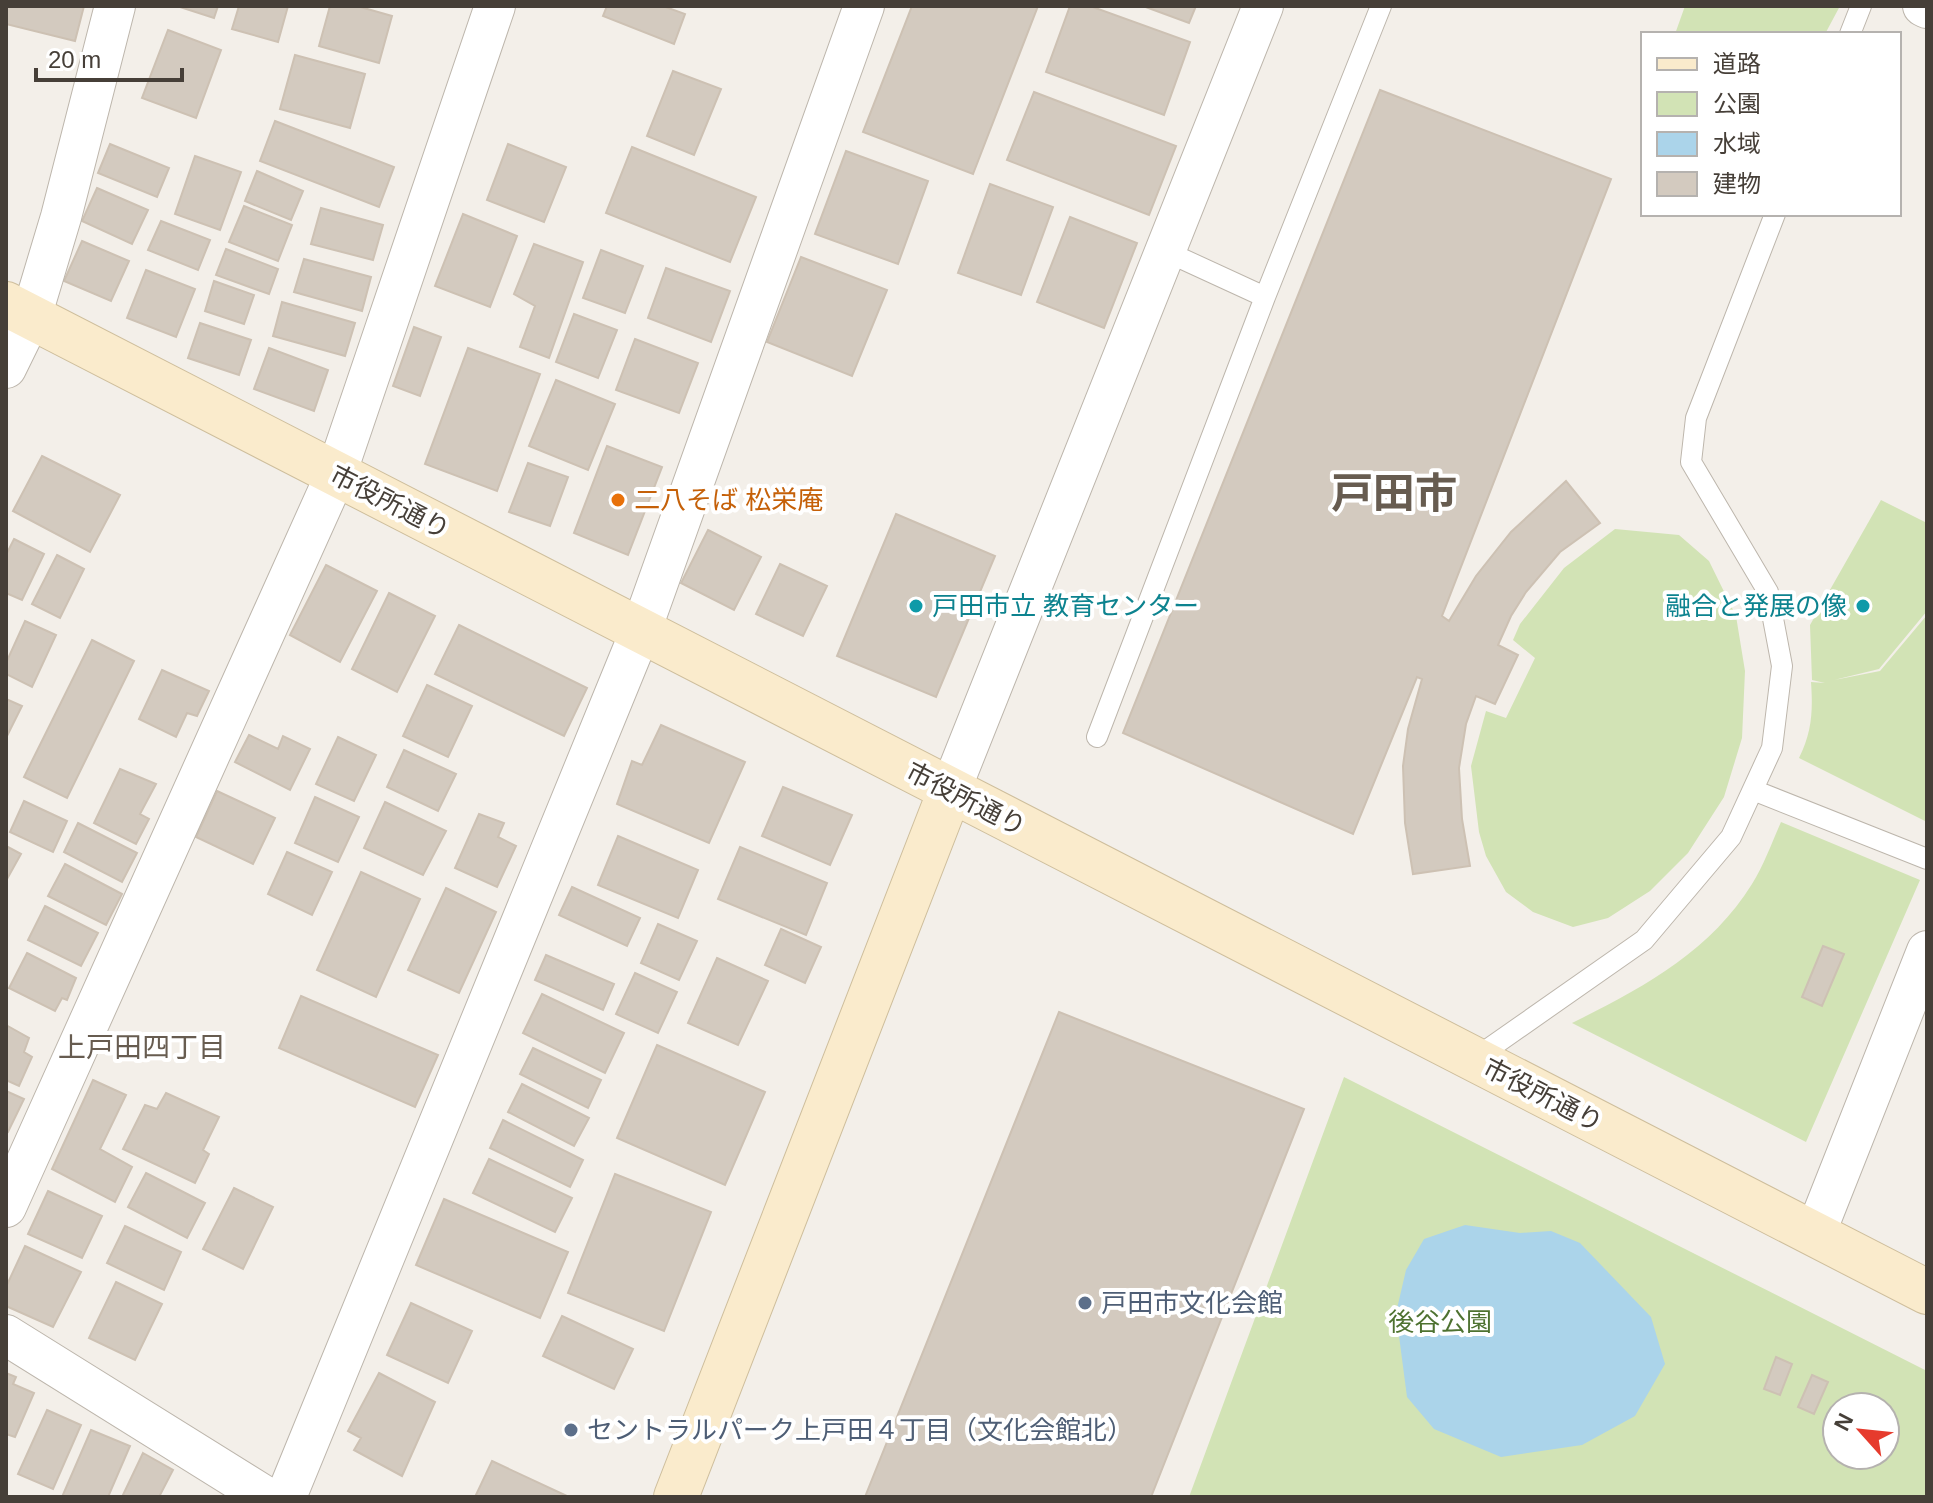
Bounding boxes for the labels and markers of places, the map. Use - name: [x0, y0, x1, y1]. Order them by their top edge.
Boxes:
- place label: 二八そば 松栄庵: [634, 485, 823, 515]
- marker: 二八そば 松栄庵: [609, 491, 627, 509]
- place label: 戸田市立 教育センター: [932, 591, 1199, 621]
- place label: 融合と発展の像: [1665, 591, 1847, 621]
- marker: 戸田市立 教育センター: [907, 597, 925, 615]
- marker: 融合と発展の像: [1854, 597, 1872, 615]
- place label: 戸田市文化会館: [1101, 1288, 1283, 1318]
- marker: 戸田市文化会館: [1076, 1294, 1094, 1312]
- place label: セントラルパーク上戸田４丁目（文化会館北）: [587, 1415, 1133, 1445]
- marker: セントラルパーク上戸田４丁目（文化会館北）: [562, 1421, 580, 1439]

